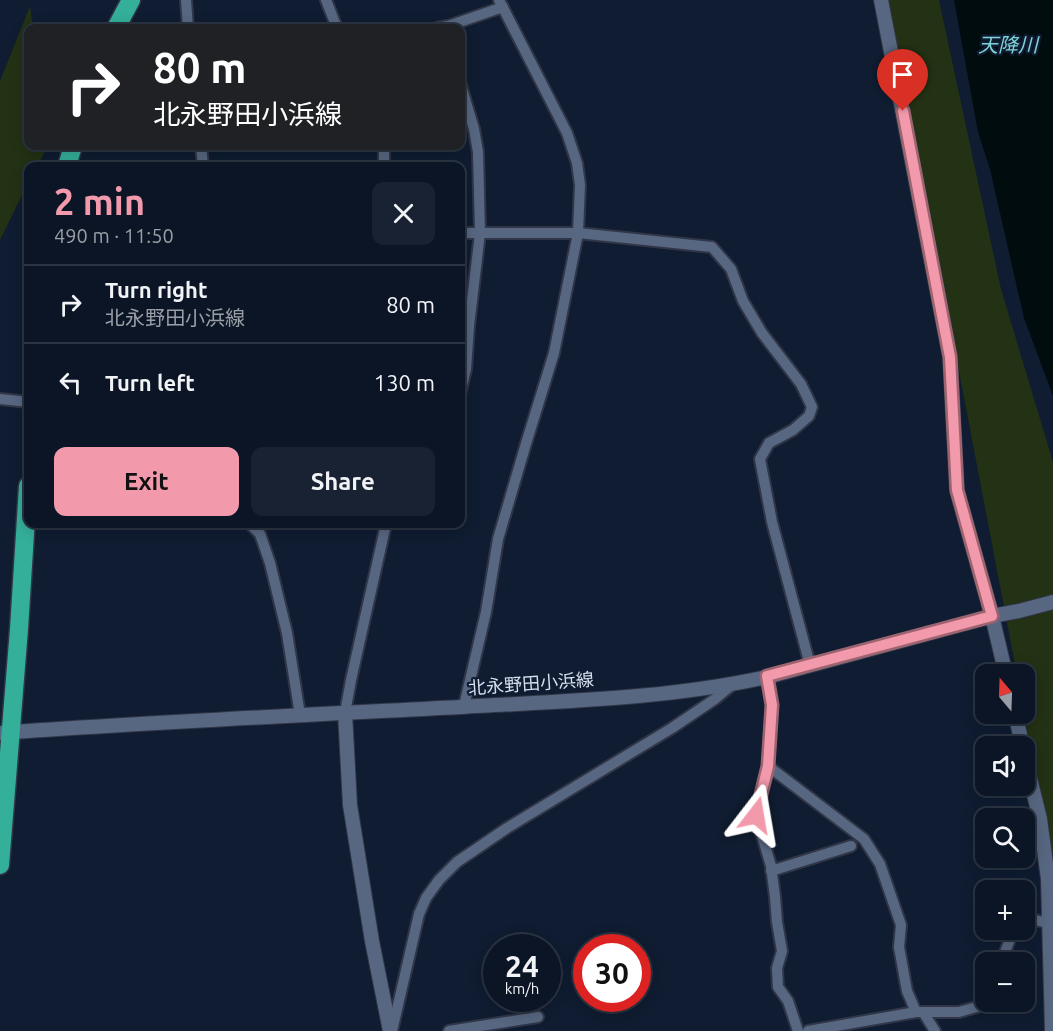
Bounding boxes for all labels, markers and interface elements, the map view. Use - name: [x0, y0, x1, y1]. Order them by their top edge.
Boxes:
- water label: 天降川: [978, 33, 1040, 56]
- text: 80 m: [153, 44, 247, 91]
- icon: right: [54, 48, 132, 126]
- pin: [877, 49, 928, 111]
- icon: arrive: [886, 58, 919, 91]
- text: 北永野田小浜線: [153, 99, 342, 129]
- text: 2 min: [54, 181, 145, 222]
- button: close: [372, 182, 435, 245]
- text: 490 m · 11:50: [54, 224, 174, 247]
- text: Turn right: [105, 277, 207, 302]
- icon: right: [54, 288, 87, 321]
- text: 80 m: [386, 292, 435, 317]
- text: 北永野田小浜線: [105, 306, 245, 329]
- icon: left: [54, 366, 87, 399]
- text: Turn left: [105, 370, 195, 395]
- text: 130 m: [374, 370, 435, 395]
- button: Exit: [54, 447, 239, 516]
- button: Share: [251, 447, 435, 516]
- north arrow: [975, 664, 1035, 724]
- map controls: [975, 664, 1035, 1012]
- street label: 北永野田小浜線: [467, 669, 594, 697]
- button: sound: [975, 736, 1035, 796]
- position arrow: [724, 783, 788, 847]
- button: search: [975, 808, 1035, 868]
- button: +: [975, 880, 1035, 940]
- speed limit sign: 30: [573, 934, 651, 1012]
- text: 24: [505, 949, 539, 983]
- button: −: [975, 952, 1035, 1012]
- text: km/h: [505, 980, 539, 997]

